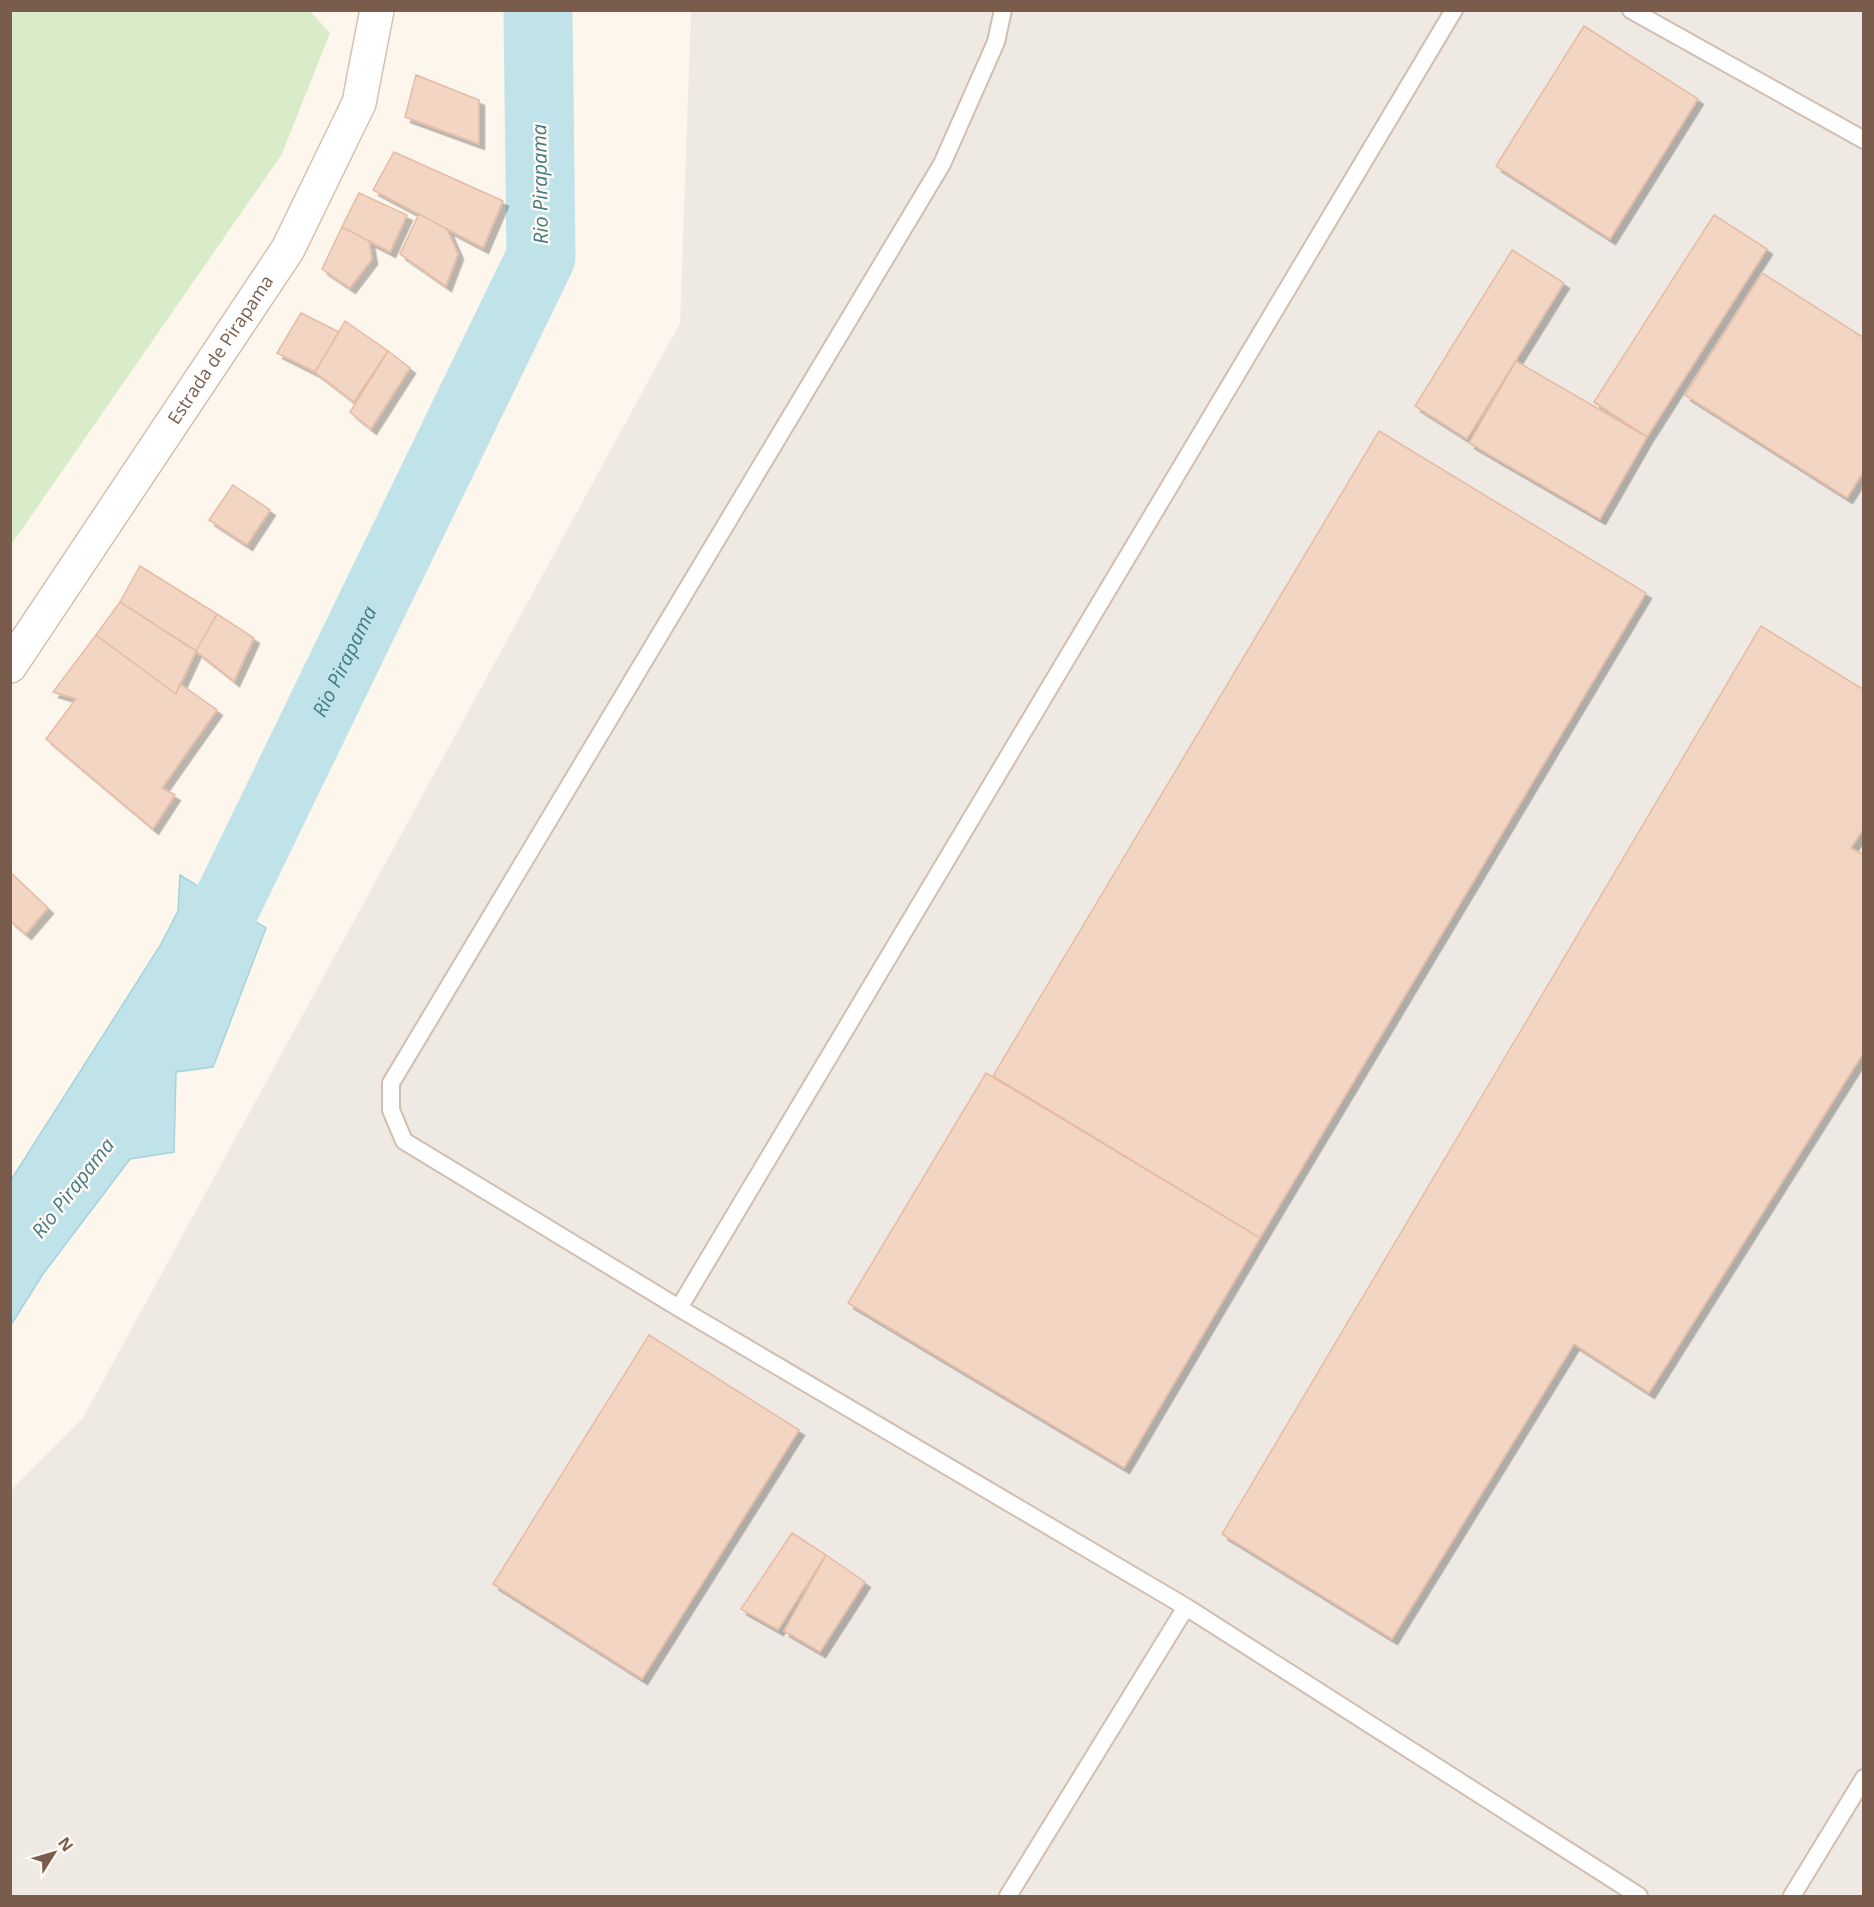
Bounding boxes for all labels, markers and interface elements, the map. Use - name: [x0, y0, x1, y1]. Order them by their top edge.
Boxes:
- water label: Rio Pirapama: [525, 124, 554, 244]
- street label: Estrada de Pirapama: [162, 270, 278, 428]
- water label: Rio Pirapama: [306, 601, 383, 721]
- water label: Rio Pirapama: [25, 1132, 120, 1243]
- north arrow: [24, 1823, 84, 1883]
- text: N: [53, 1832, 79, 1856]

